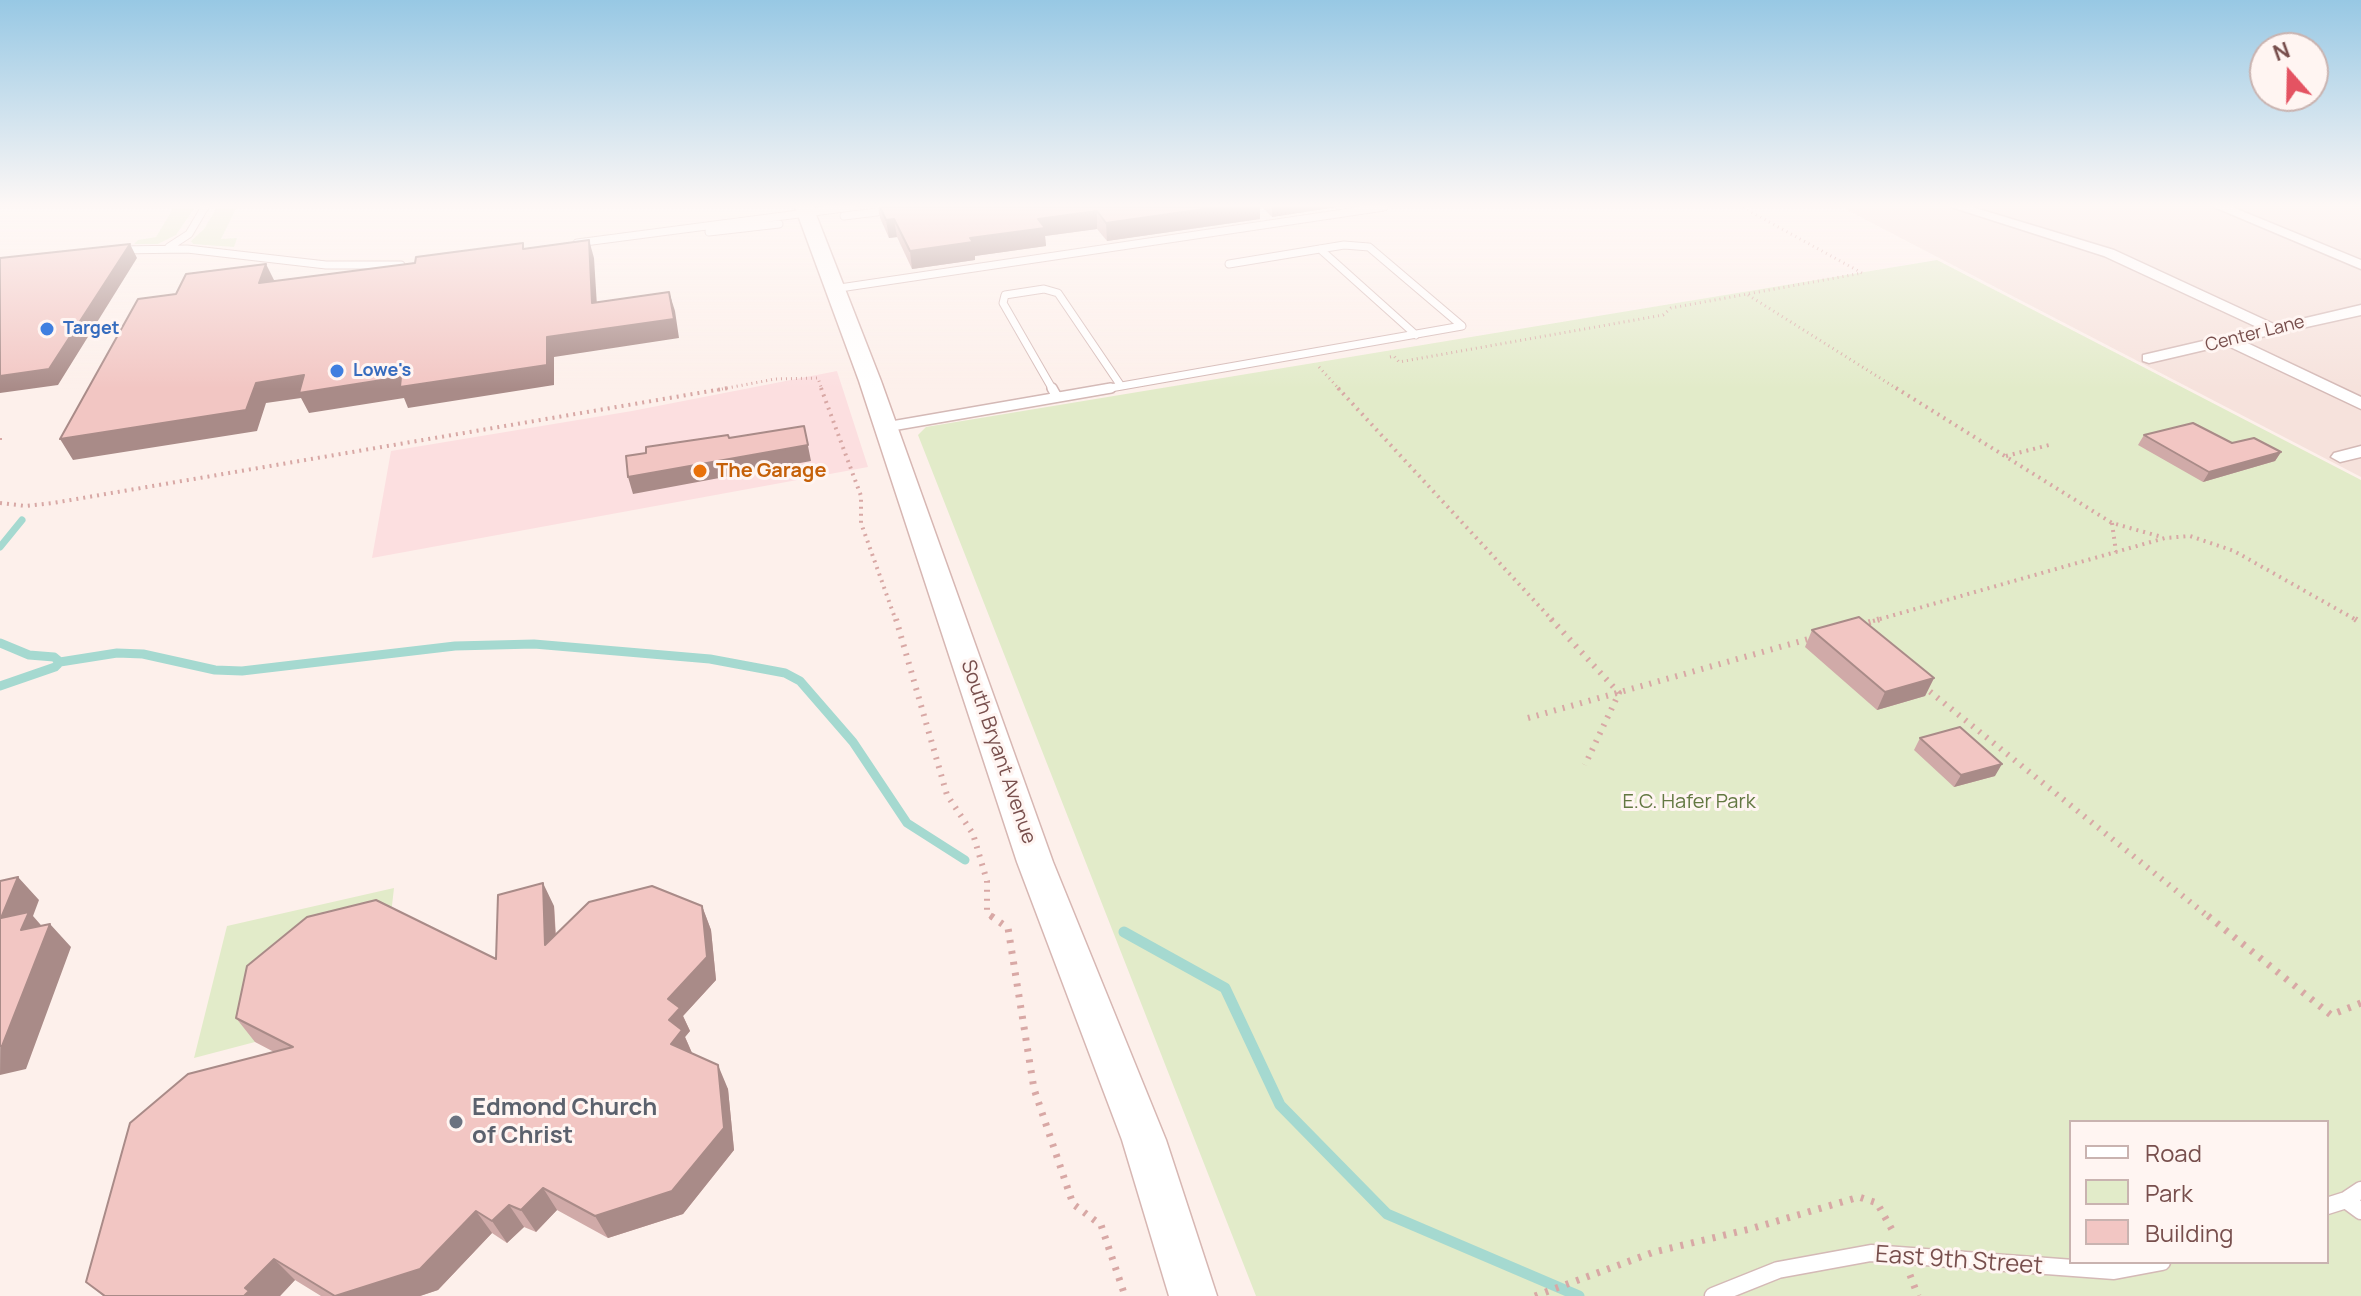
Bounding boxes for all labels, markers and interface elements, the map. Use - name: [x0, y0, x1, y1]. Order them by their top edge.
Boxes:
- north arrow: [2249, 32, 2329, 112]
- text: N: [2269, 35, 2294, 68]
- street label: Center Lane: [2203, 311, 2307, 357]
- place label: Target: [63, 318, 120, 340]
- marker: Target: [38, 320, 56, 338]
- place label: Lowe's: [353, 360, 411, 382]
- marker: Lowe's: [328, 362, 346, 380]
- place label: The Garage: [716, 459, 826, 483]
- marker: The Garage: [691, 462, 709, 480]
- street label: South Bryant Avenue: [955, 657, 1041, 847]
- park label: E.C. Hafer Park: [1622, 790, 1756, 814]
- place label: Edmond Church of Christ: [472, 1094, 657, 1150]
- marker: Edmond Church of Christ: [447, 1113, 465, 1131]
- legend: [2069, 1120, 2329, 1264]
- text: Road: [2145, 1136, 2202, 1169]
- text: Park: [2145, 1176, 2193, 1209]
- text: Building: [2145, 1216, 2233, 1249]
- street label: East 9th Street: [1874, 1241, 2044, 1281]

